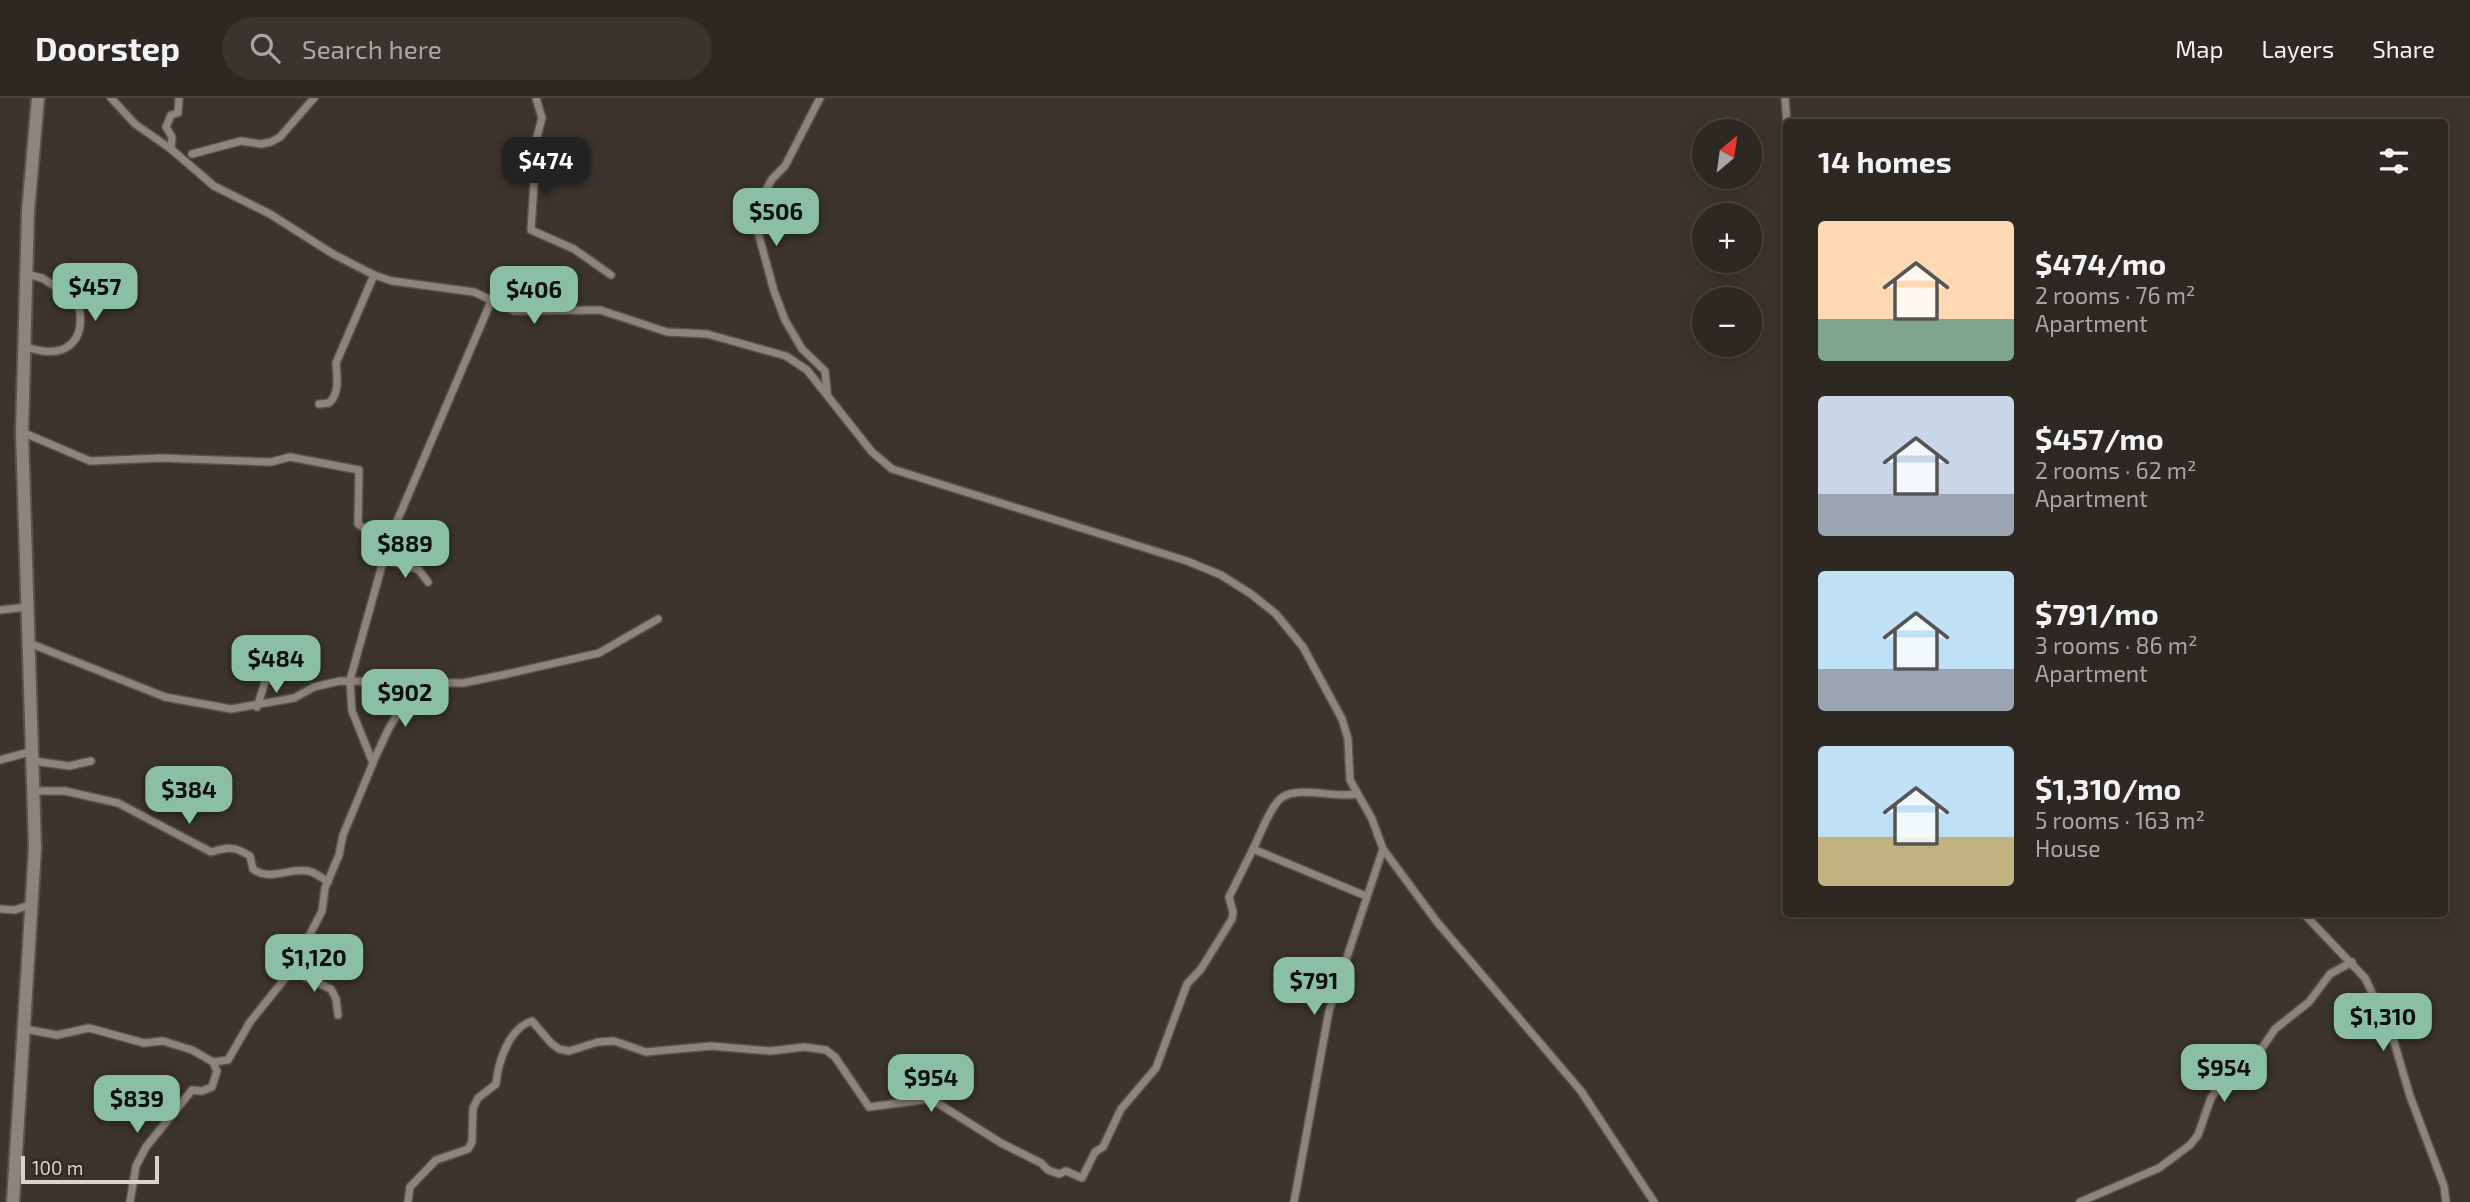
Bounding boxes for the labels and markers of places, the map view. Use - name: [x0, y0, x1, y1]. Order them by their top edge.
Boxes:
- pin: $474: [505, 138, 587, 197]
- pin: $506: [735, 188, 817, 248]
- pin: $457: [54, 264, 136, 323]
- pin: $406: [493, 266, 575, 326]
- pin: $889: [364, 520, 446, 580]
- pin: $484: [235, 636, 317, 695]
- pin: $902: [364, 670, 446, 729]
- pin: $384: [148, 766, 230, 826]
- pin: $1,120: [257, 934, 371, 994]
- pin: $791: [1273, 958, 1355, 1017]
- pin: $1,310: [2326, 993, 2440, 1053]
- pin: $954: [2183, 1044, 2265, 1104]
- pin: $954: [890, 1054, 972, 1114]
- pin: $839: [96, 1076, 178, 1135]

